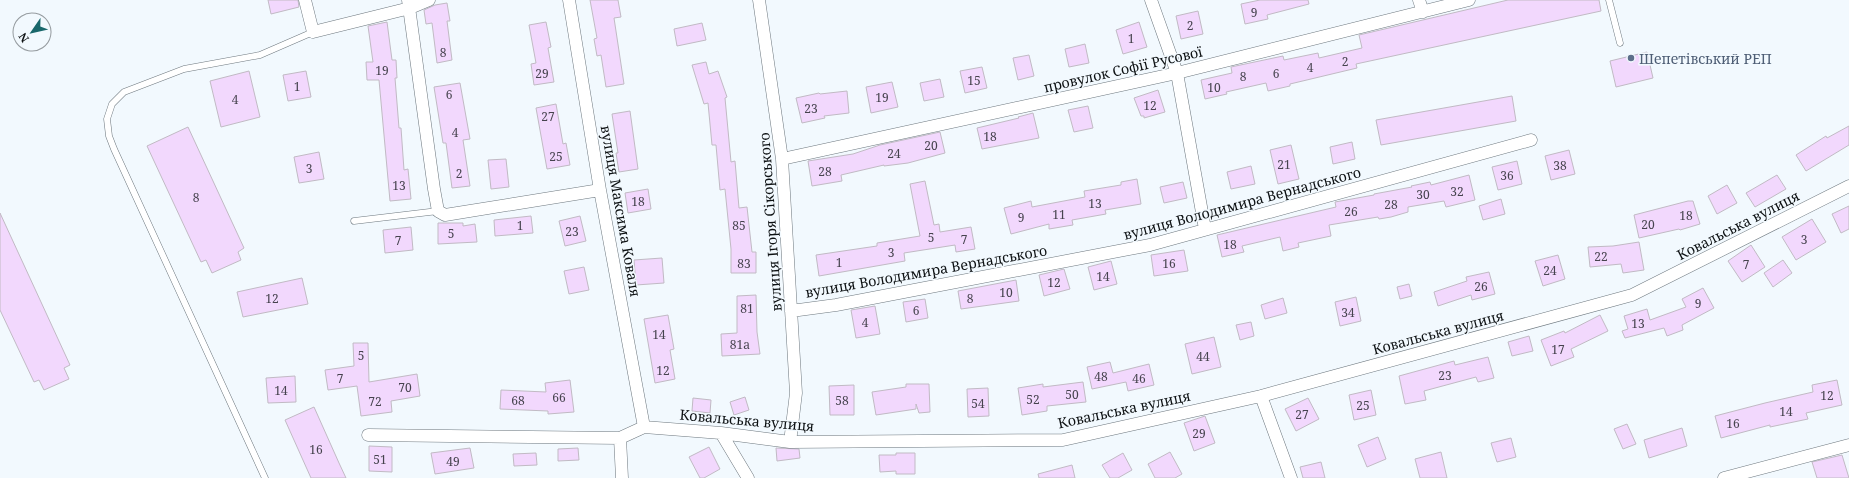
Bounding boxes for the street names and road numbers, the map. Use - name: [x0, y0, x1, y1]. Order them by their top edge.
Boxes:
- street label: провулок Софії Русової: [1042, 41, 1205, 97]
- street label: вулиця Максима Коваля: [597, 124, 645, 298]
- street label: вулиця Ігоря Сікорського: [754, 132, 786, 312]
- street label: вулиця Володимира Вернадського: [1121, 162, 1363, 244]
- street label: Ковальська вулиця: [1674, 186, 1802, 264]
- street label: вулиця Володимира Вернадського: [804, 240, 1048, 302]
- street label: Ковальська вулиця: [1370, 305, 1506, 359]
- street label: Ковальська вулиця: [1056, 386, 1192, 432]
- street label: Ковальська вулиця: [679, 405, 815, 435]

